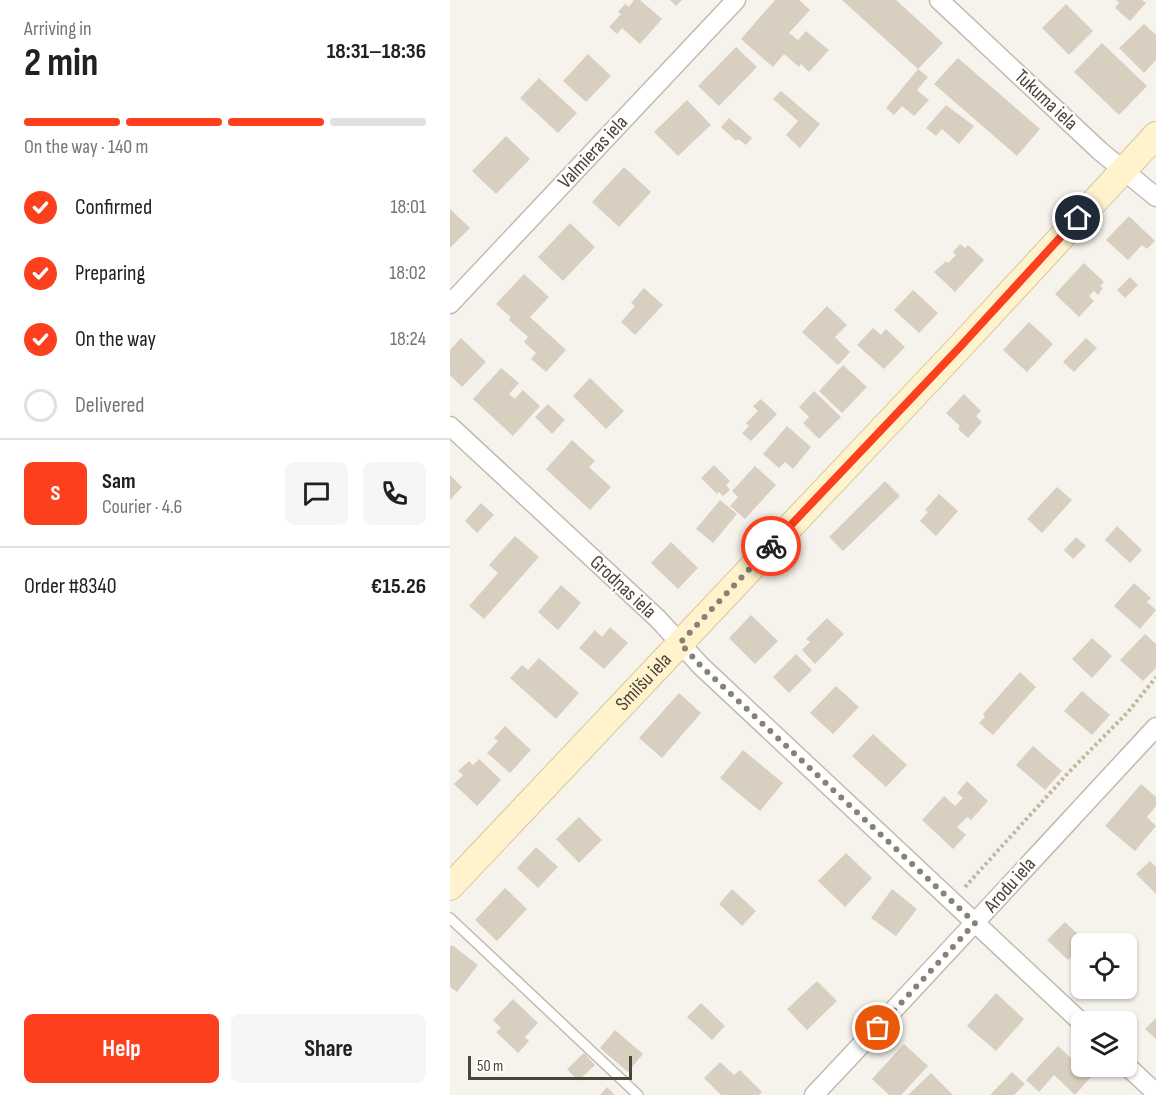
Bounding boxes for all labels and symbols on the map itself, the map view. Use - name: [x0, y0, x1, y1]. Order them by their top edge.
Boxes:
- street label: Tukuma iela: [1009, 65, 1083, 135]
- street label: Valmieras iela: [553, 111, 633, 193]
- pin: [1052, 192, 1103, 243]
- courier: [741, 516, 801, 576]
- street label: Grodņas iela: [585, 550, 661, 624]
- street label: Smilšu iela: [611, 648, 677, 716]
- street label: Arodu iela: [978, 853, 1041, 918]
- pin: [852, 1002, 903, 1053]
- scale bar: [468, 1053, 632, 1080]

